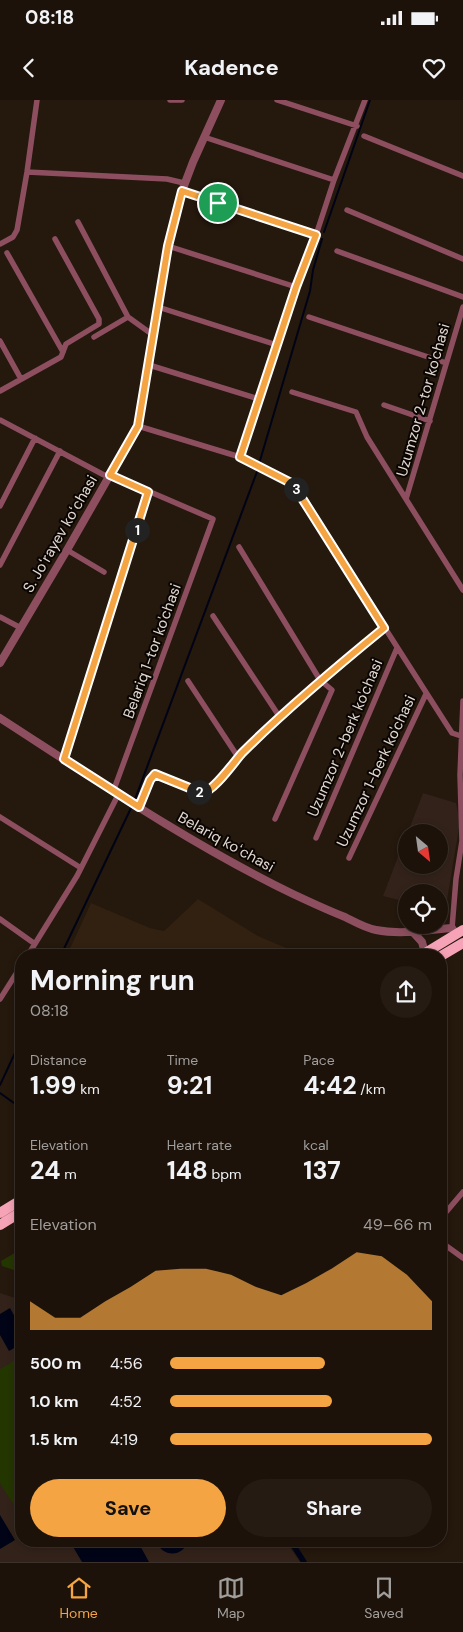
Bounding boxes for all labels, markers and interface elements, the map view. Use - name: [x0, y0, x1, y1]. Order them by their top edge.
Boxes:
- text: 08:18: [25, 5, 74, 30]
- text: Kadence: [184, 53, 279, 82]
- icon: back: [15, 54, 43, 82]
- icon: heart: [420, 54, 448, 82]
- pin: [197, 182, 239, 224]
- icon: arrive: [204, 189, 232, 217]
- street label: Uzumzor 2-tor ko'chasi: [392, 321, 454, 479]
- street label: S. Joʻrayev koʻchasi: [18, 472, 102, 596]
- pin: 3: [284, 476, 308, 502]
- text: 3: [292, 480, 301, 498]
- pin: 1: [124, 518, 150, 542]
- text: 1: [135, 521, 140, 539]
- street label: Belariq 1-tor ko'chasi: [118, 581, 186, 721]
- street label: Uzumzor 2-berk ko'chasi: [303, 656, 387, 820]
- street label: Uzumzor 1-berk ko'chasi: [332, 692, 420, 850]
- pin: 2: [186, 780, 212, 804]
- text: 2: [195, 783, 204, 801]
- street label: Belariq koʻchasi: [174, 807, 278, 877]
- north arrow: [398, 824, 448, 874]
- map controls: [398, 824, 448, 934]
- button: locate: [398, 884, 448, 934]
- text: Morning run: [30, 962, 195, 999]
- button: share: [380, 966, 432, 1018]
- text: 08:18: [30, 1000, 69, 1021]
- text: Distance: [30, 1051, 87, 1069]
- text: Time: [167, 1051, 198, 1069]
- text: Pace: [303, 1051, 335, 1069]
- text: 1.99: [30, 1069, 76, 1102]
- text: 9:21: [167, 1069, 212, 1102]
- text: 4:42: [303, 1069, 357, 1102]
- text: km: [76, 1080, 100, 1098]
- text: /km: [357, 1080, 385, 1098]
- text: Elevation: [30, 1136, 88, 1154]
- text: Heart rate: [167, 1136, 232, 1154]
- text: kcal: [303, 1136, 329, 1154]
- text: 24: [30, 1154, 61, 1187]
- text: 148: [167, 1154, 208, 1187]
- text: 137: [303, 1154, 341, 1187]
- text: m: [61, 1165, 77, 1183]
- text: bpm: [208, 1165, 242, 1183]
- text: Elevation: [30, 1214, 97, 1235]
- text: 49–66 m: [363, 1214, 432, 1235]
- text: 500 m: [30, 1353, 81, 1374]
- text: 4:56: [110, 1353, 143, 1374]
- text: 1.0 km: [30, 1391, 79, 1412]
- text: 4:52: [110, 1391, 142, 1412]
- text: 1.5 km: [30, 1429, 78, 1450]
- text: 4:19: [110, 1429, 138, 1450]
- button: Save: [30, 1479, 226, 1537]
- button: Share: [236, 1479, 432, 1537]
- tab: Home: [60, 1574, 98, 1622]
- tab: Map: [217, 1574, 245, 1622]
- tab: Saved: [364, 1574, 403, 1622]

